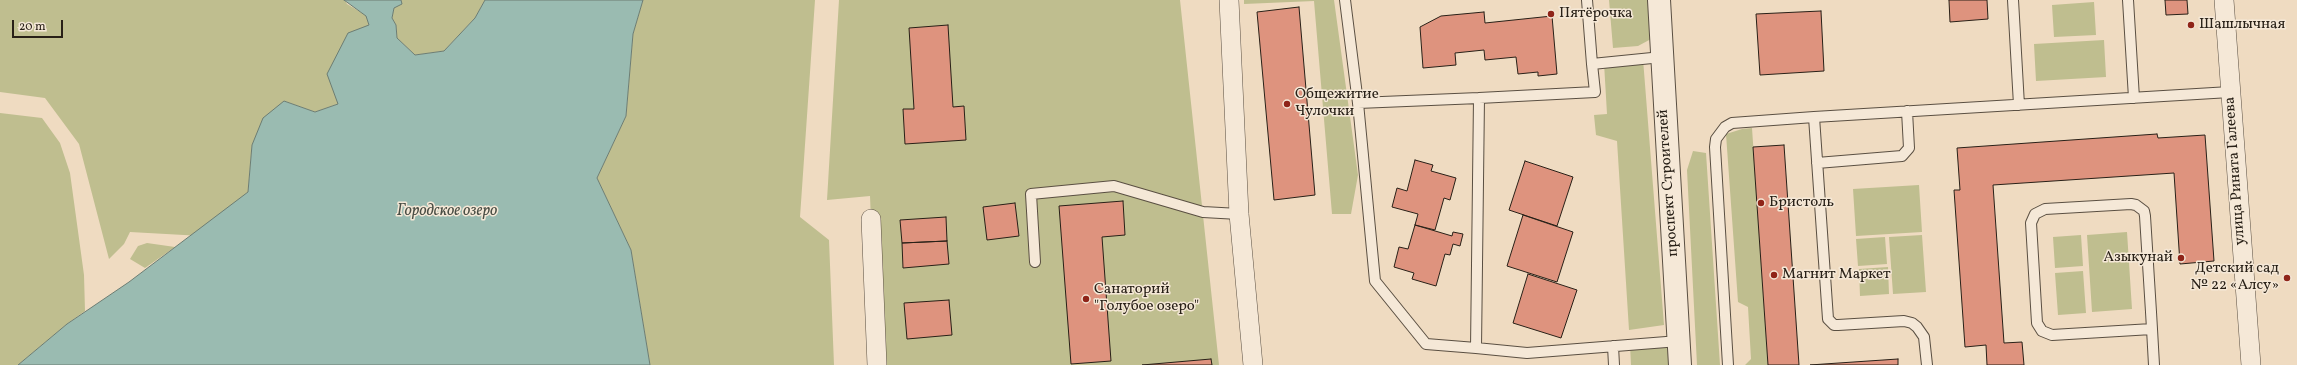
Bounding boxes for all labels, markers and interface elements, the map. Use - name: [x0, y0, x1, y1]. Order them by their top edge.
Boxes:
- place label: Пятёрочка: [1559, 5, 1633, 23]
- marker: Пятёрочка: [1546, 9, 1556, 19]
- scale bar: [14, 12, 65, 38]
- place label: Шашлычная: [2199, 16, 2285, 34]
- text: 20 m: [19, 19, 46, 35]
- marker: Шашлычная: [2186, 20, 2196, 30]
- place label: Общежитие Чулочки: [1295, 86, 1379, 121]
- street label: улица Рината Галеева: [2222, 96, 2250, 246]
- marker: Общежитие Чулочки: [1282, 99, 1292, 109]
- street label: проспект Строителей: [1655, 109, 1683, 257]
- place label: Бристоль: [1769, 194, 1834, 212]
- marker: Бристоль: [1756, 198, 1766, 208]
- water label: Городское озеро: [397, 202, 497, 222]
- place label: Азыкунай: [2104, 249, 2173, 267]
- marker: Азыкунай: [2176, 253, 2186, 263]
- place label: Детский сад № 22 «Алсу»: [2190, 260, 2279, 295]
- place label: Магнит Маркет: [1782, 266, 1891, 284]
- marker: Магнит Маркет: [1769, 270, 1779, 280]
- marker: Детский сад № 22 «Алсу»: [2282, 273, 2292, 283]
- place label: Санаторий "Голубое озеро": [1094, 281, 1199, 316]
- marker: Санаторий "Голубое озеро": [1081, 294, 1091, 304]

